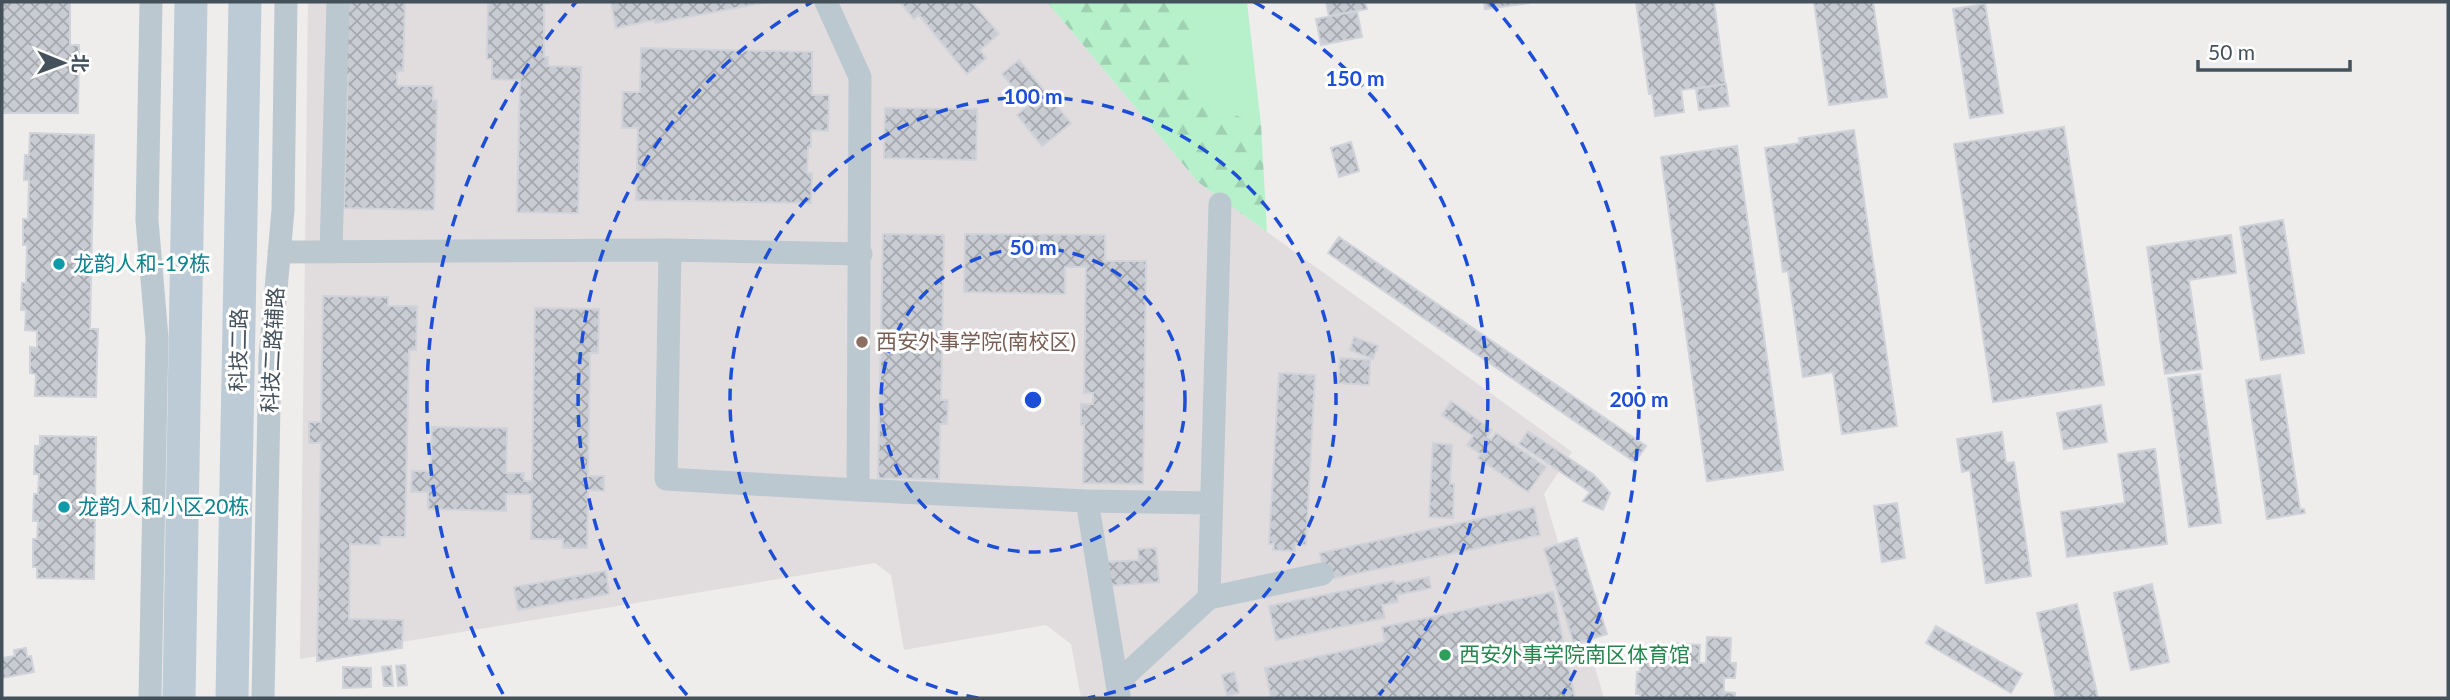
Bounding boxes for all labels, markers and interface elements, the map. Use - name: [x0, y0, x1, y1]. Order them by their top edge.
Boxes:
- north arrow: [28, 28, 98, 98]
- scale bar: [2198, 28, 2350, 72]
- text: 50 m: [2208, 39, 2255, 64]
- text: 北: [69, 54, 92, 73]
- text: 150 m: [1325, 65, 1385, 90]
- text: 100 m: [1003, 83, 1063, 108]
- text: 50 m: [1009, 234, 1057, 259]
- place label: 龙韵人和-19栋: [73, 250, 210, 275]
- marker: 龙韵人和-19栋: [51, 256, 67, 272]
- street label: 科技二路辅路: [256, 286, 287, 413]
- street label: 科技二路: [224, 308, 251, 392]
- place label: 西安外事学院(南校区): [876, 328, 1076, 353]
- marker: 西安外事学院(南校区): [854, 334, 870, 350]
- text: 200 m: [1609, 386, 1669, 411]
- centre of rings: [1021, 388, 1045, 412]
- place label: 龙韵人和小区20栋: [78, 493, 249, 518]
- marker: 龙韵人和小区20栋: [56, 499, 72, 515]
- place label: 西安外事学院南区体育馆: [1459, 641, 1690, 666]
- marker: 西安外事学院南区体育馆: [1437, 647, 1453, 663]

